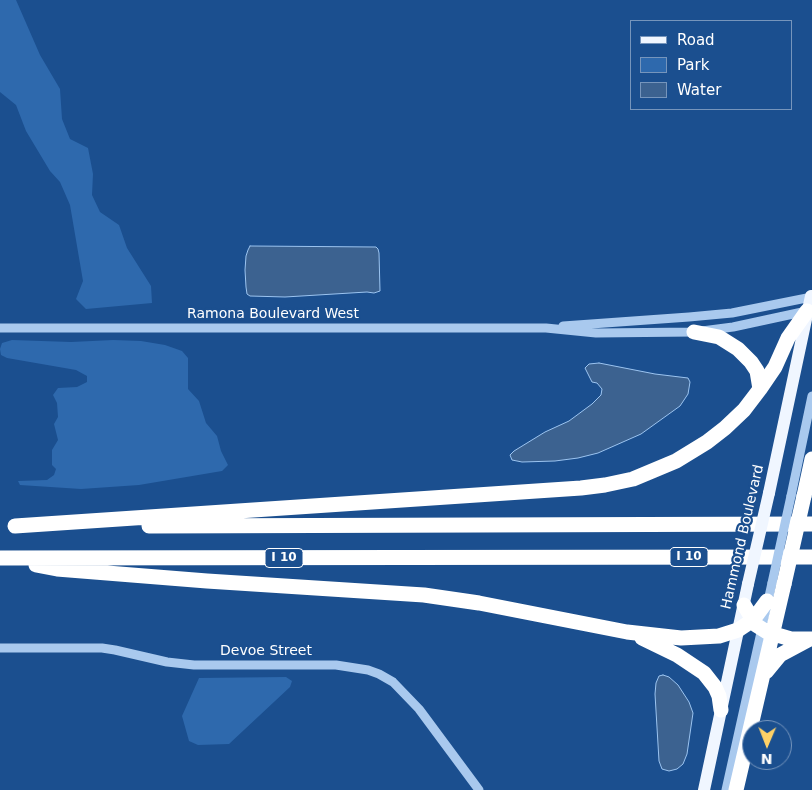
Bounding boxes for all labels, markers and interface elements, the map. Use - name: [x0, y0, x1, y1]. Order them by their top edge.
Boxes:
- legend: [630, 20, 792, 110]
- text: Road: [677, 31, 715, 49]
- text: Park: [677, 56, 709, 74]
- text: Water: [677, 81, 721, 99]
- street label: Ramona Boulevard West: [187, 306, 359, 322]
- street label: Hammond Boulevard: [718, 463, 768, 611]
- road number: I 10: [265, 548, 303, 568]
- road number: I 10: [670, 548, 708, 566]
- street label: Devoe Street: [220, 643, 312, 659]
- north arrow: [742, 720, 792, 770]
- text: N: [761, 751, 773, 767]

